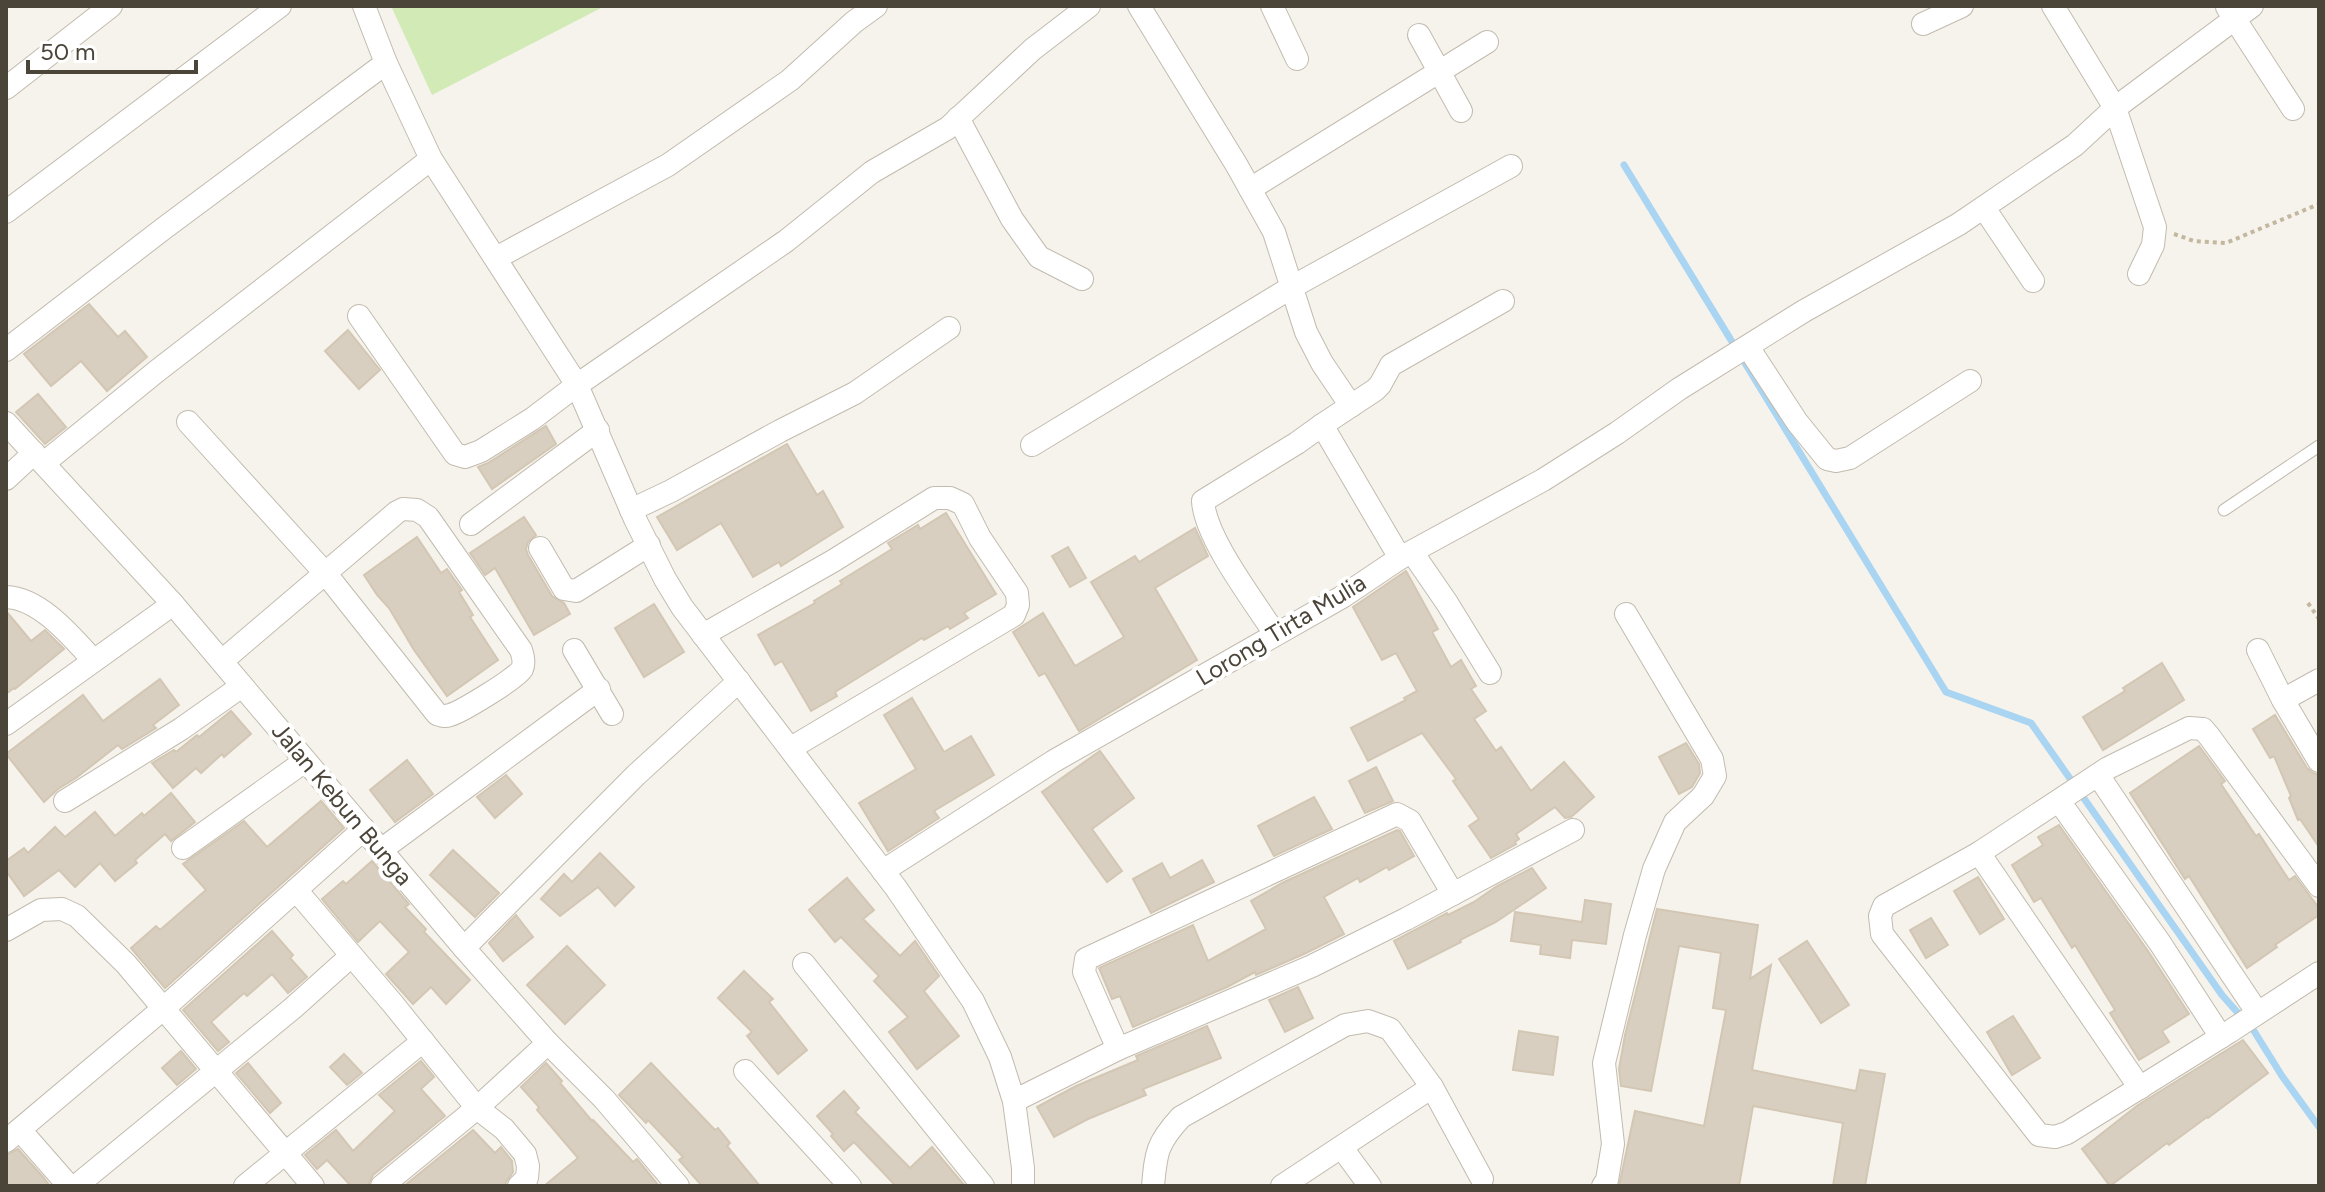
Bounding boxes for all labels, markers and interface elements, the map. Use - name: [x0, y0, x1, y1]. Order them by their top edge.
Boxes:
- scale bar: [28, 24, 196, 74]
- text: 50 m: [40, 37, 96, 66]
- street label: Lorong Tirta Mulia: [1191, 568, 1371, 692]
- street label: Jalan Kebun Bunga: [266, 716, 419, 891]

